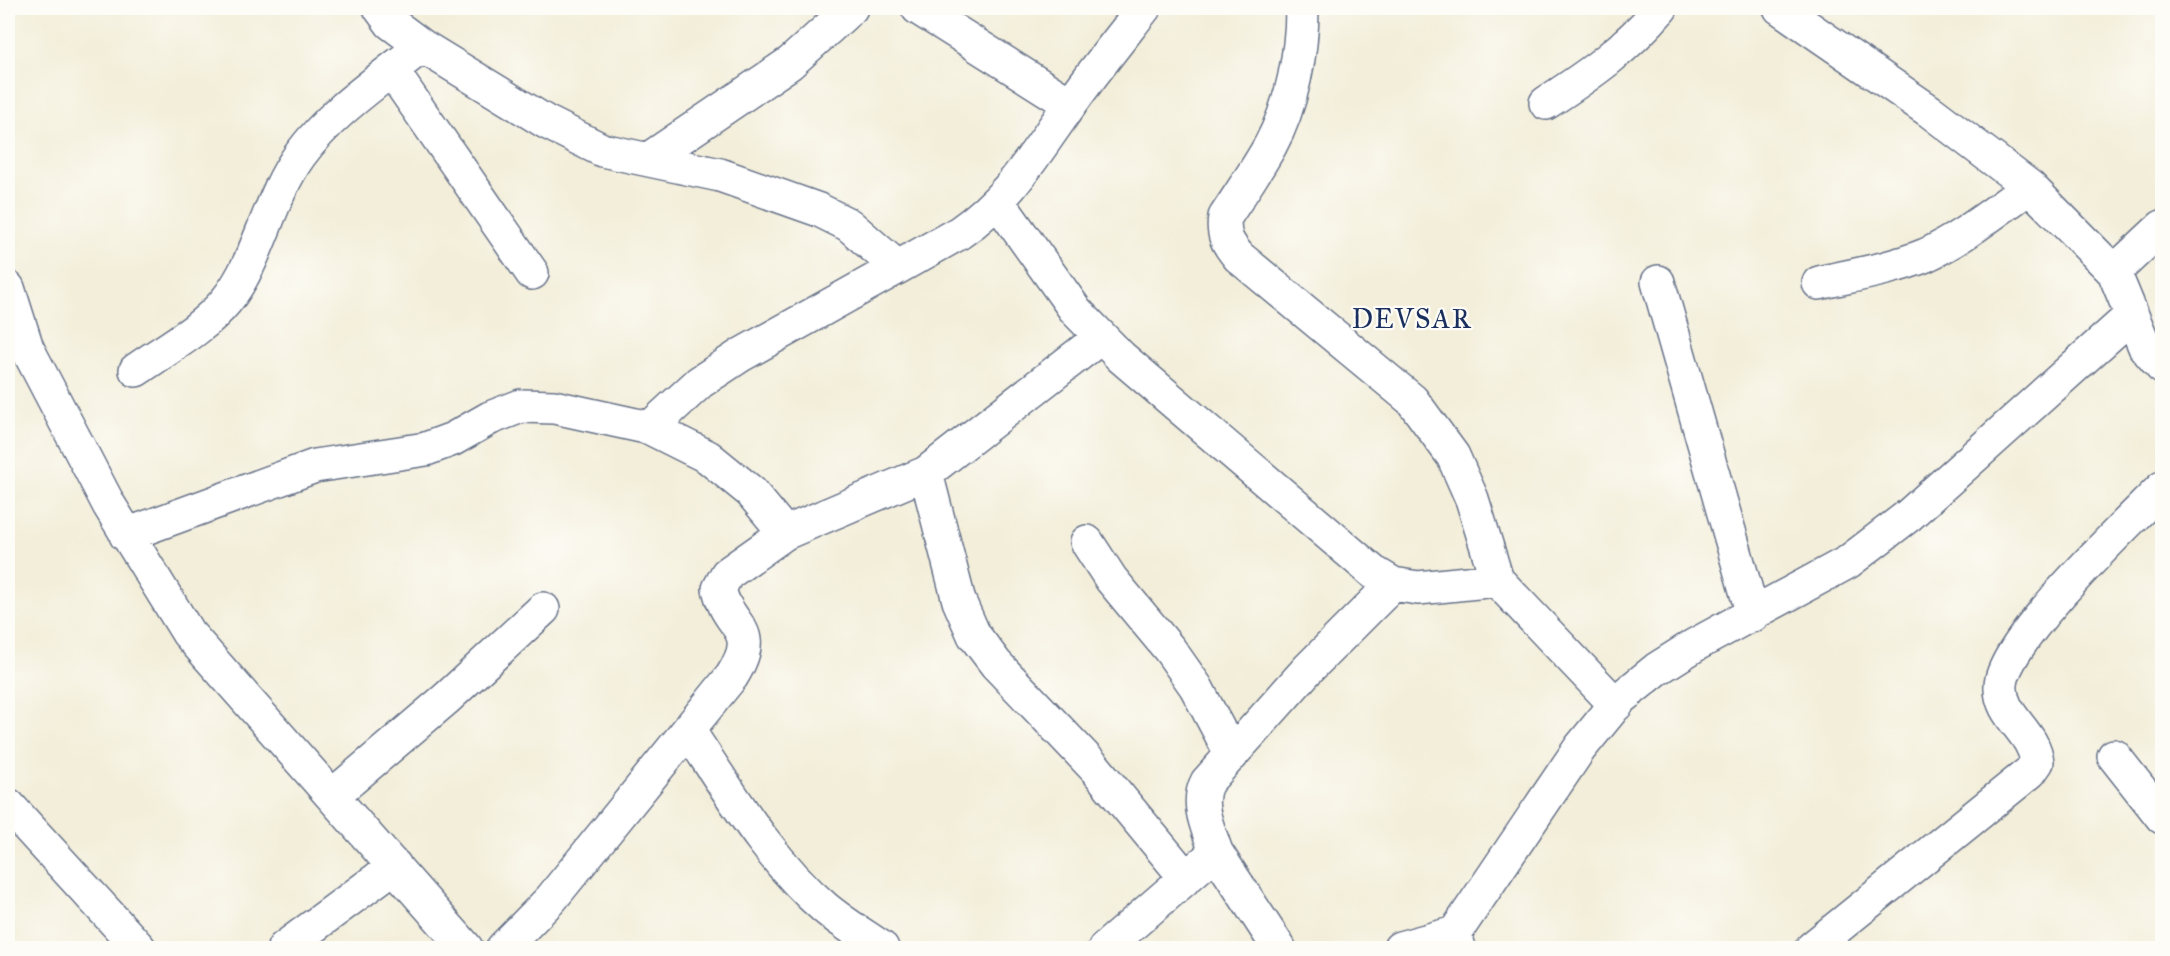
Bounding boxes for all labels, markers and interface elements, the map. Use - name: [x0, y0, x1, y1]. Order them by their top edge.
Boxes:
- district label: DEVSAR: [1352, 302, 1472, 335]

